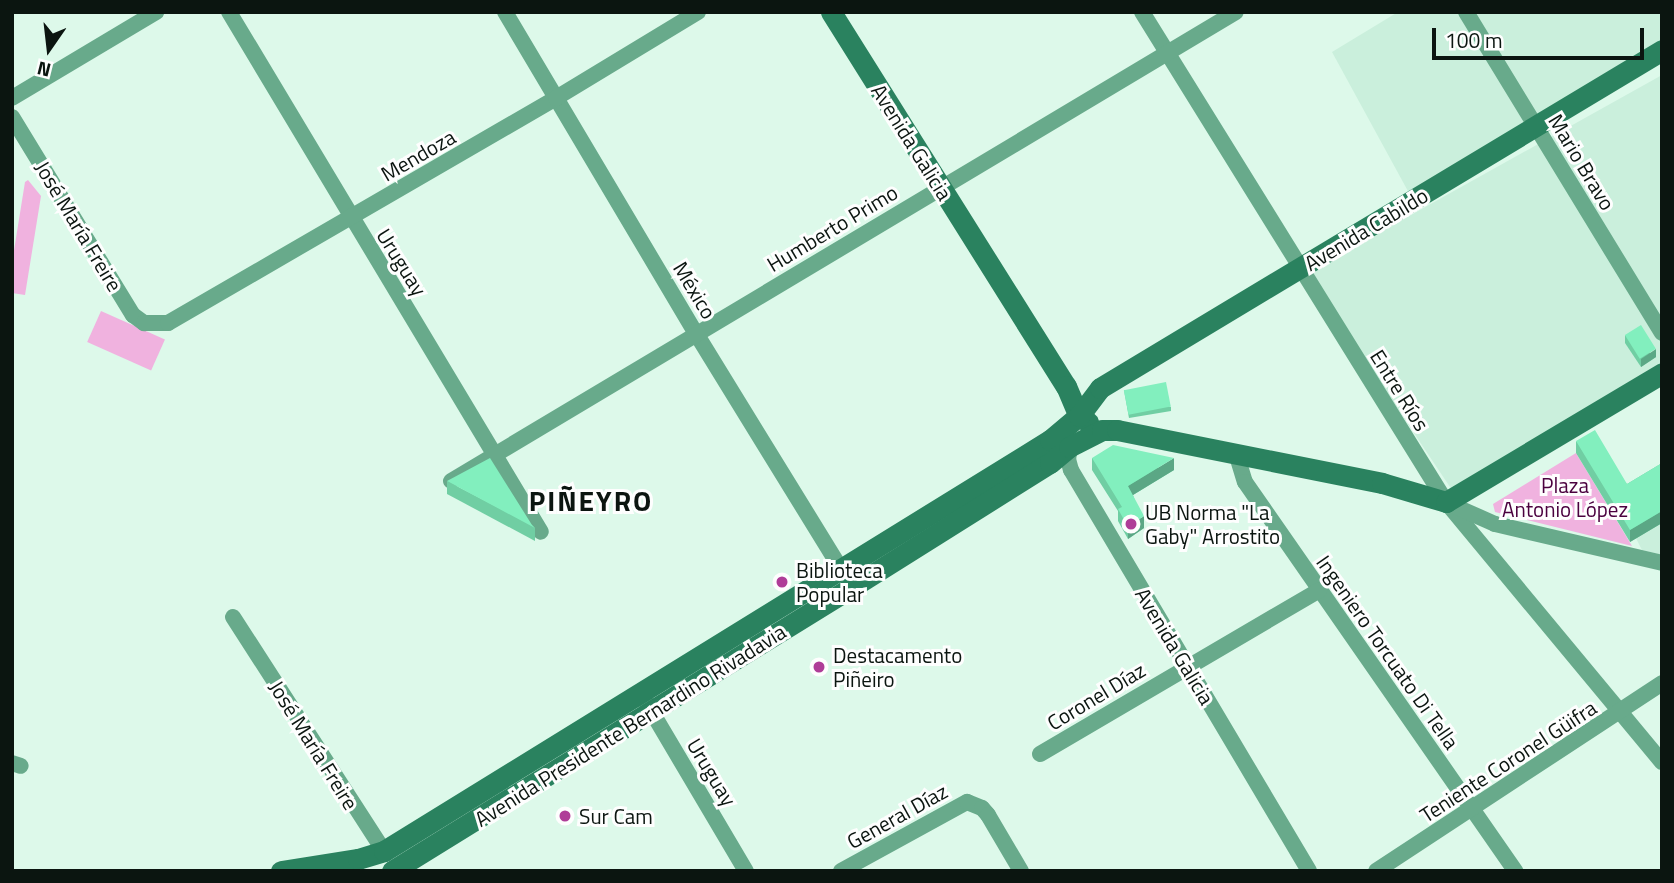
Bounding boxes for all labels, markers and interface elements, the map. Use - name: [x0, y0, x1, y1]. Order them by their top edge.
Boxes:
- north arrow: [14, 14, 84, 84]
- scale bar: [1436, 14, 1648, 58]
- text: 100 m: [1445, 24, 1502, 56]
- text: N: [34, 54, 54, 86]
- street label: Avenida Galicia: [866, 79, 958, 205]
- street label: Mario Bravo: [1544, 110, 1620, 214]
- street label: Mendoza: [376, 124, 460, 186]
- street label: José María Freire: [30, 156, 128, 296]
- street label: Humberto Primo: [762, 179, 902, 277]
- street label: Avenida Cabildo: [1300, 182, 1432, 276]
- street label: Uruguay: [372, 224, 432, 300]
- street label: México: [668, 257, 722, 323]
- street label: Entre Ríos: [1365, 345, 1435, 435]
- park label: Plaza Antonio López: [1502, 472, 1628, 522]
- district label: PIÑEYRO: [530, 484, 652, 518]
- place label: UB Norma "La Gaby" Arrostito: [1145, 499, 1280, 549]
- marker: UB Norma "La Gaby" Arrostito: [1123, 516, 1139, 532]
- street label: Ingeniero Torcuato Di Tella: [1311, 550, 1465, 754]
- place label: Biblioteca Popular: [796, 557, 883, 607]
- marker: Biblioteca Popular: [774, 574, 790, 590]
- street label: Avenida Galicia: [1130, 583, 1220, 709]
- street label: Avenida Presidente Bernardino Rivadavia: [470, 618, 790, 832]
- place label: Destacamento Piñeiro: [833, 642, 962, 692]
- street label: Coronel Díaz: [1042, 657, 1150, 735]
- marker: Destacamento Piñeiro: [811, 659, 827, 675]
- street label: José María Freire: [264, 676, 364, 814]
- street label: Teniente Coronel Güifra: [1415, 695, 1601, 827]
- street label: Uruguay: [682, 734, 742, 810]
- street label: General Díaz: [842, 778, 952, 854]
- place label: Sur Cam: [579, 803, 653, 829]
- marker: Sur Cam: [557, 808, 573, 824]

